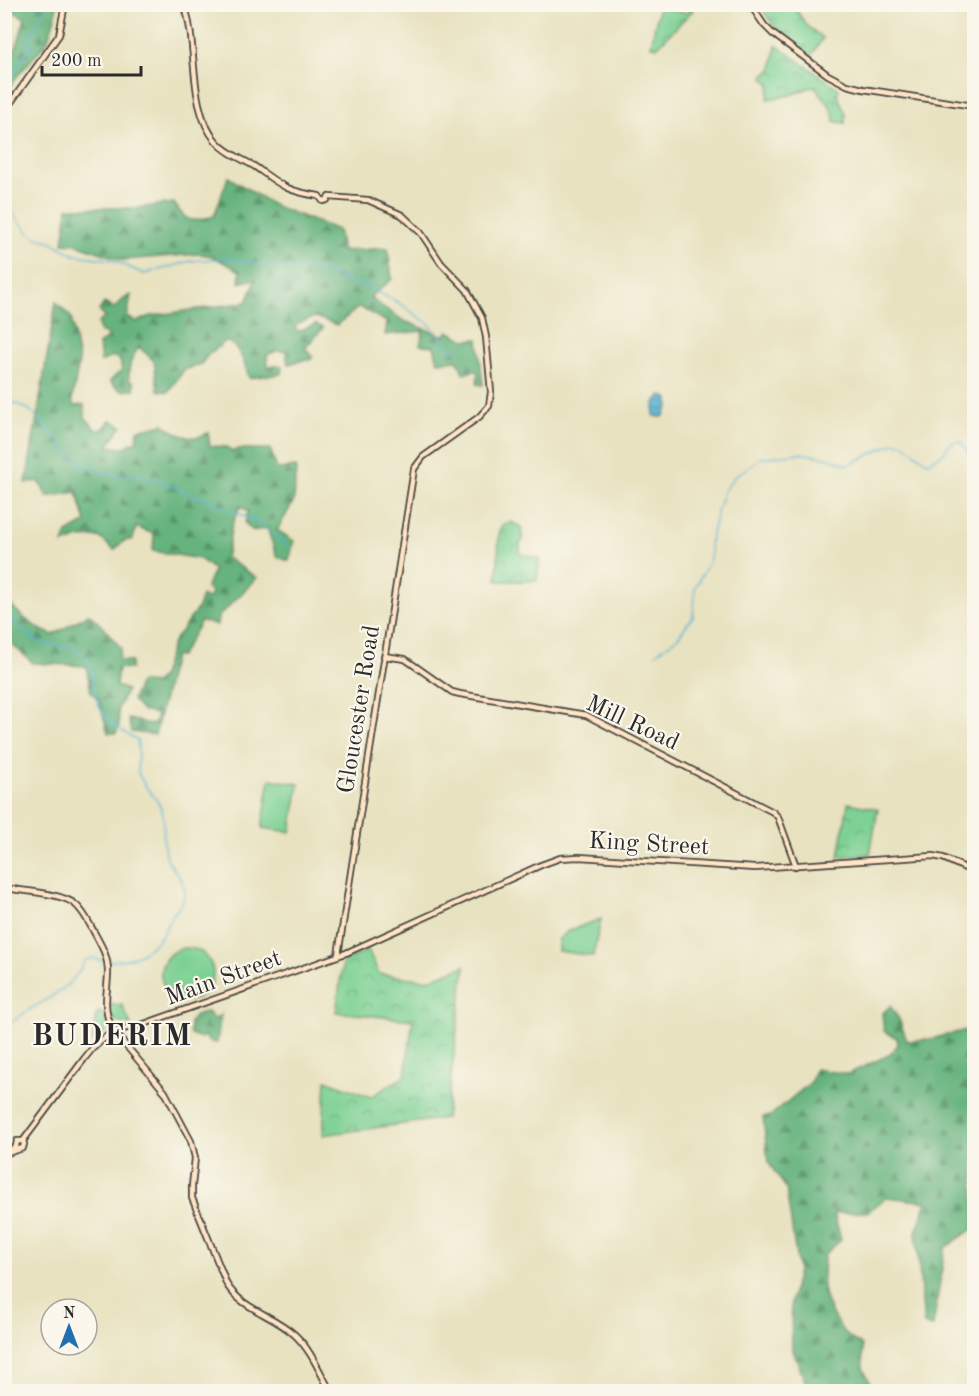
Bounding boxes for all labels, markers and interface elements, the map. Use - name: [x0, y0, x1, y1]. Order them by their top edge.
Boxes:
- scale bar: [42, 39, 141, 77]
- text: 200 m: [51, 52, 102, 70]
- street label: Gloucester Road: [335, 624, 385, 795]
- street label: Mill Road: [582, 692, 682, 756]
- street label: King Street: [588, 830, 710, 860]
- street label: Main Street: [162, 947, 285, 1011]
- district label: BUDERIM: [32, 1022, 192, 1052]
- north arrow: [39, 1297, 99, 1357]
- text: N: [63, 1306, 76, 1322]

